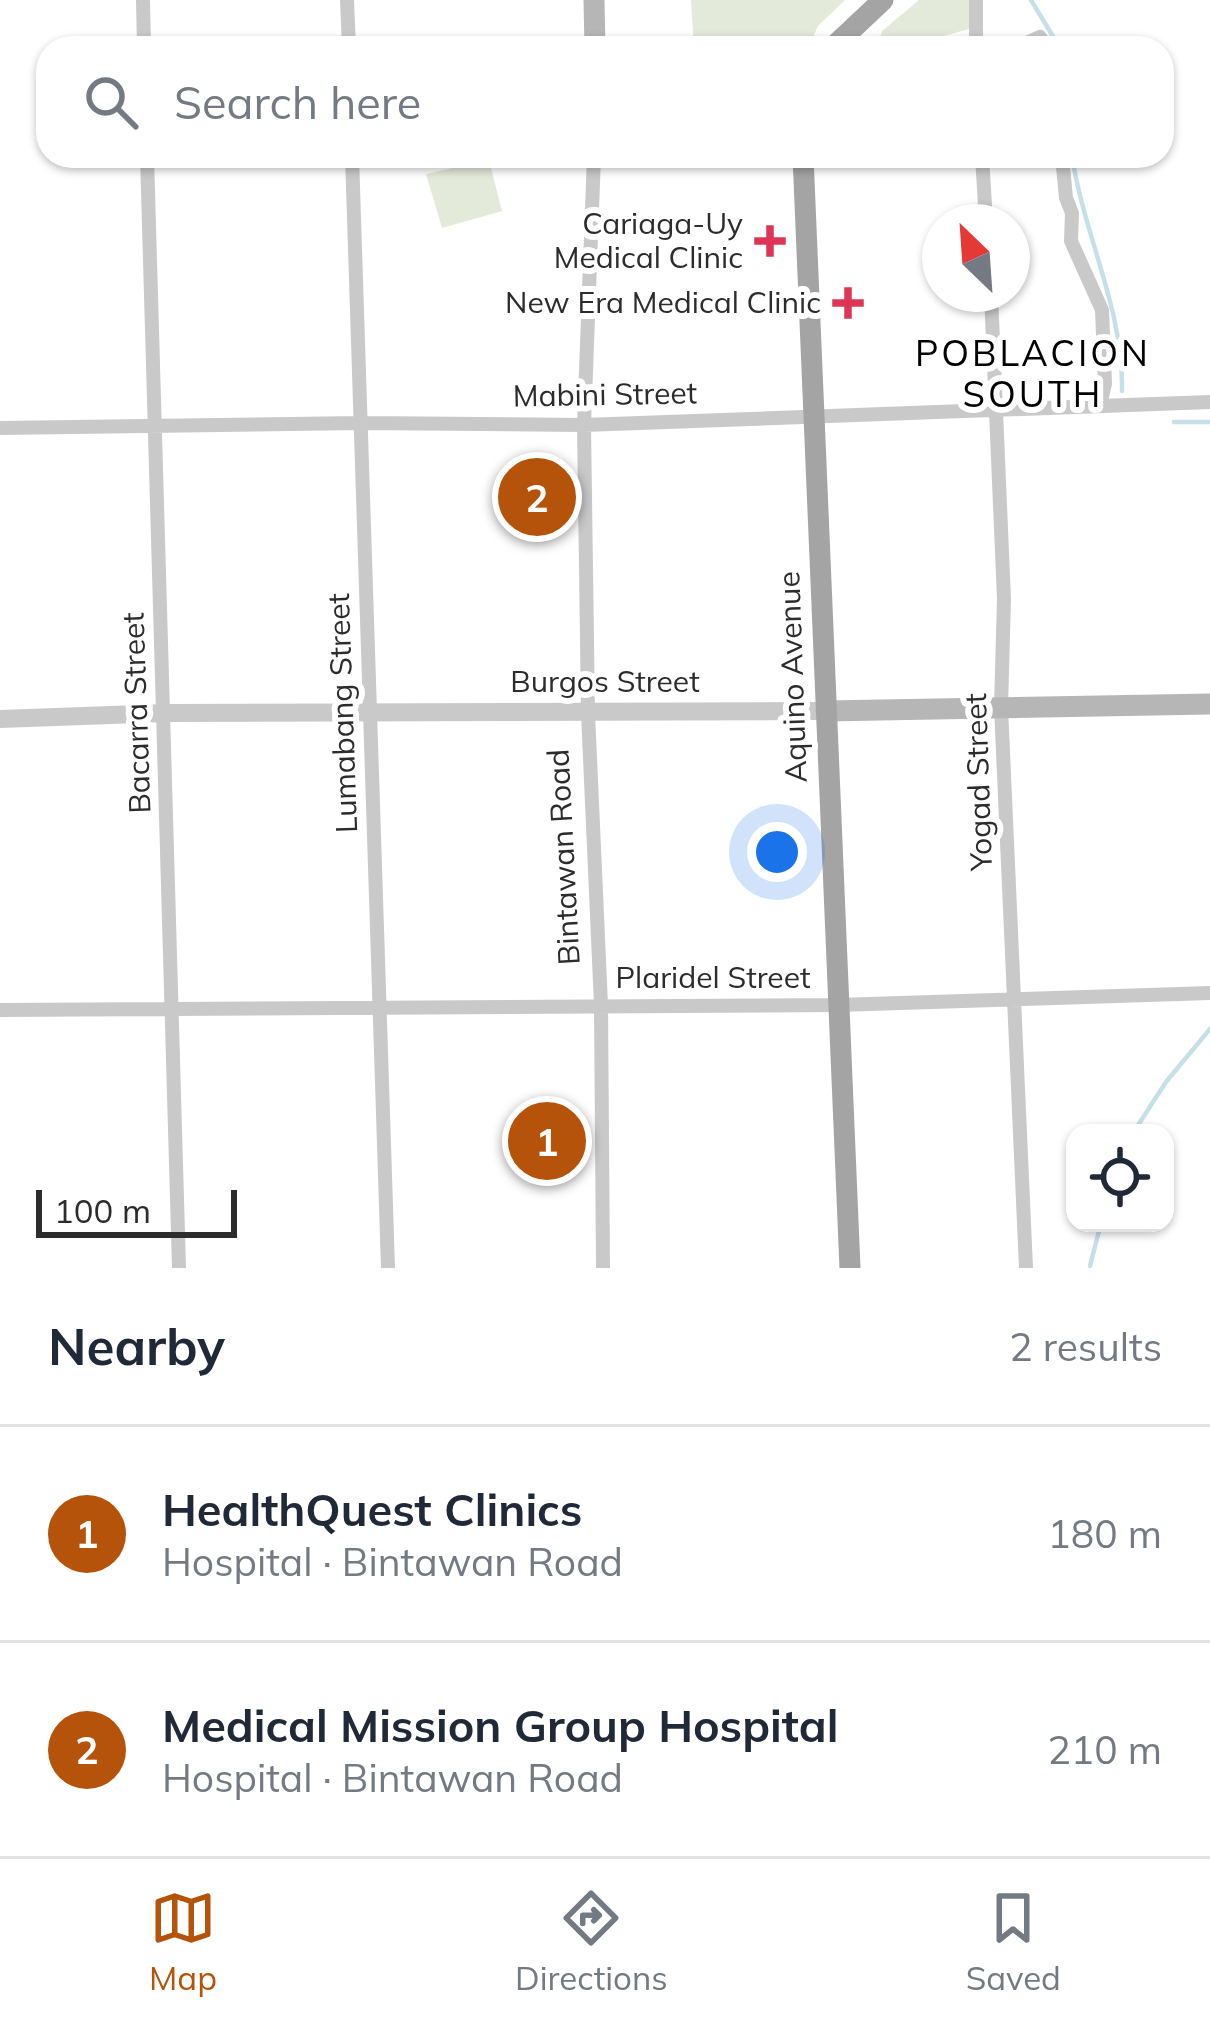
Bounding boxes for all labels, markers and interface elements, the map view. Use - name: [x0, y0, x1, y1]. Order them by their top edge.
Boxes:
- search box: [36, 36, 1174, 168]
- icon: search: [78, 69, 144, 135]
- text: Search here: [174, 74, 421, 130]
- place label: Cariaga-Uy Medical Clinic: [554, 204, 743, 276]
- north arrow: [922, 204, 1030, 312]
- marker: Cariaga-Uy Medical Clinic: [754, 225, 786, 257]
- place label: New Era Medical Clinic: [505, 283, 821, 321]
- marker: New Era Medical Clinic: [832, 287, 864, 319]
- district label: POBLACION SOUTH: [915, 330, 1151, 416]
- street label: Mabini Street: [512, 373, 698, 415]
- pin: 2: [498, 452, 576, 542]
- street label: Aquino Avenue: [769, 571, 815, 783]
- street label: Lumabang Street: [319, 592, 365, 834]
- street label: Bacarra Street: [113, 612, 159, 814]
- street label: Burgos Street: [510, 662, 700, 700]
- street label: Yogad Street: [956, 692, 1000, 873]
- street label: Bintawan Road: [538, 748, 588, 966]
- your location: [747, 822, 807, 882]
- street label: Plaridel Street: [616, 958, 810, 996]
- pin: 1: [508, 1096, 586, 1186]
- map controls: [1066, 1124, 1174, 1232]
- button: locate: [1066, 1124, 1174, 1232]
- scale bar: [36, 1184, 237, 1237]
- text: 100 m: [54, 1190, 151, 1231]
- text: Nearby: [48, 1314, 225, 1378]
- text: 2 results: [1009, 1322, 1162, 1371]
- text: HealthQuest Clinics: [162, 1481, 582, 1537]
- text: 1: [75, 1509, 99, 1558]
- text: 180 m: [1047, 1509, 1162, 1558]
- text: Hospital · Bintawan Road: [162, 1537, 623, 1586]
- text: Medical Mission Group Hospital: [162, 1697, 839, 1753]
- text: 2: [75, 1725, 99, 1774]
- text: 210 m: [1047, 1725, 1162, 1774]
- text: Hospital · Bintawan Road: [162, 1753, 623, 1802]
- tab: Map: [149, 1885, 217, 1998]
- tab: Directions: [515, 1885, 668, 1998]
- tab: Saved: [966, 1885, 1061, 1998]

